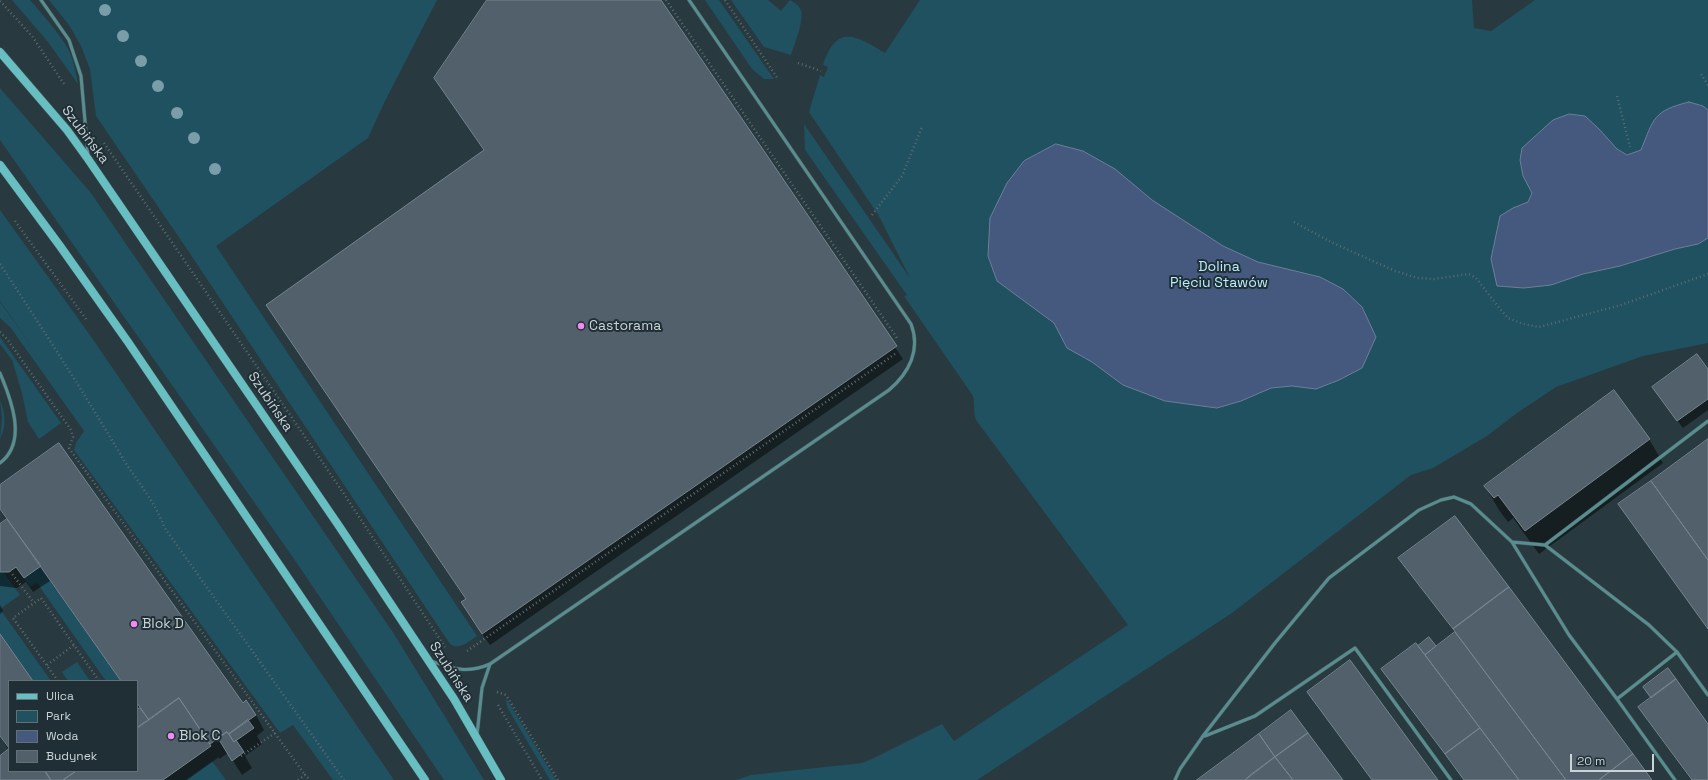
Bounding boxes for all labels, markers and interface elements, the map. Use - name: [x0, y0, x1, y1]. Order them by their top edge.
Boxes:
- street label: Szubińska: [58, 103, 112, 167]
- park label: Dolina Pięciu Stawów: [1170, 259, 1268, 292]
- place label: Castorama: [589, 318, 661, 334]
- marker: Castorama: [576, 321, 586, 331]
- street label: Szubińska: [244, 369, 296, 435]
- place label: Blok D: [142, 616, 184, 632]
- marker: Blok D: [129, 619, 139, 629]
- street label: Szubińska: [425, 639, 477, 705]
- legend: [8, 680, 138, 772]
- text: Ulica: [46, 688, 74, 704]
- text: Park: [46, 708, 71, 724]
- text: Woda: [46, 728, 78, 744]
- place label: Blok C: [179, 728, 220, 744]
- marker: Blok C: [166, 731, 176, 741]
- scale bar: [1572, 746, 1656, 772]
- text: Budynek: [46, 748, 97, 764]
- text: 20 m: [1577, 753, 1605, 769]

